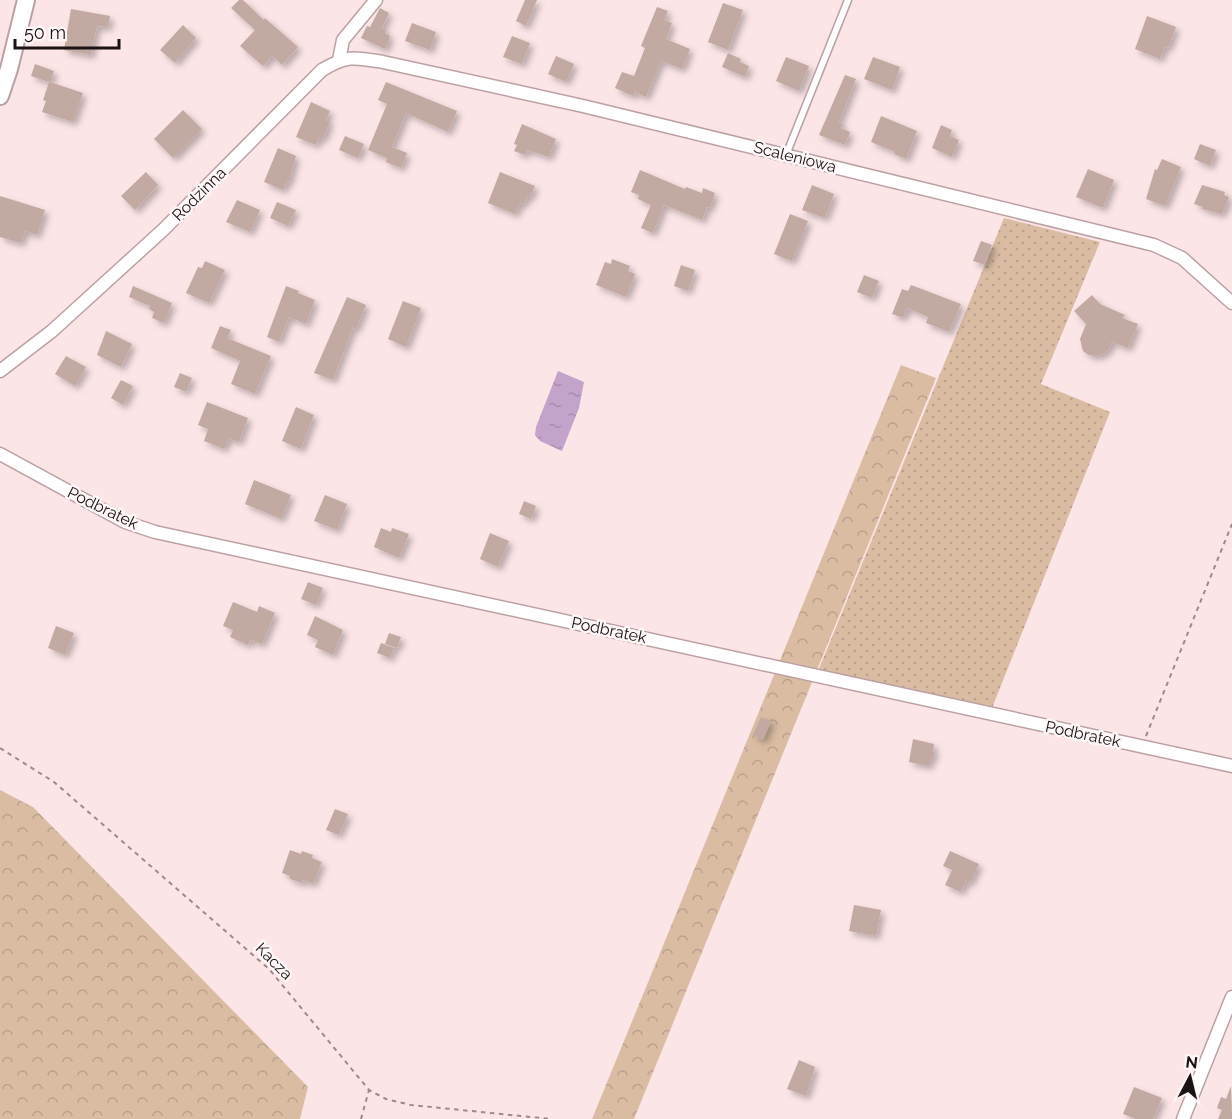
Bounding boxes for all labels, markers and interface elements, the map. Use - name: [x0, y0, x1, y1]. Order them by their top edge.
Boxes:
- scale bar: [15, 12, 118, 50]
- text: 50 m: [24, 22, 66, 43]
- street label: Scaleniowa: [752, 138, 838, 176]
- street label: Rodzinna: [168, 163, 230, 225]
- street label: Podbratek: [64, 483, 142, 534]
- street label: Podbratek: [570, 613, 649, 647]
- street label: Podbratek: [1044, 717, 1123, 751]
- street label: Kacza: [252, 939, 296, 983]
- north arrow: [1160, 1047, 1220, 1107]
- text: N: [1185, 1052, 1199, 1073]

